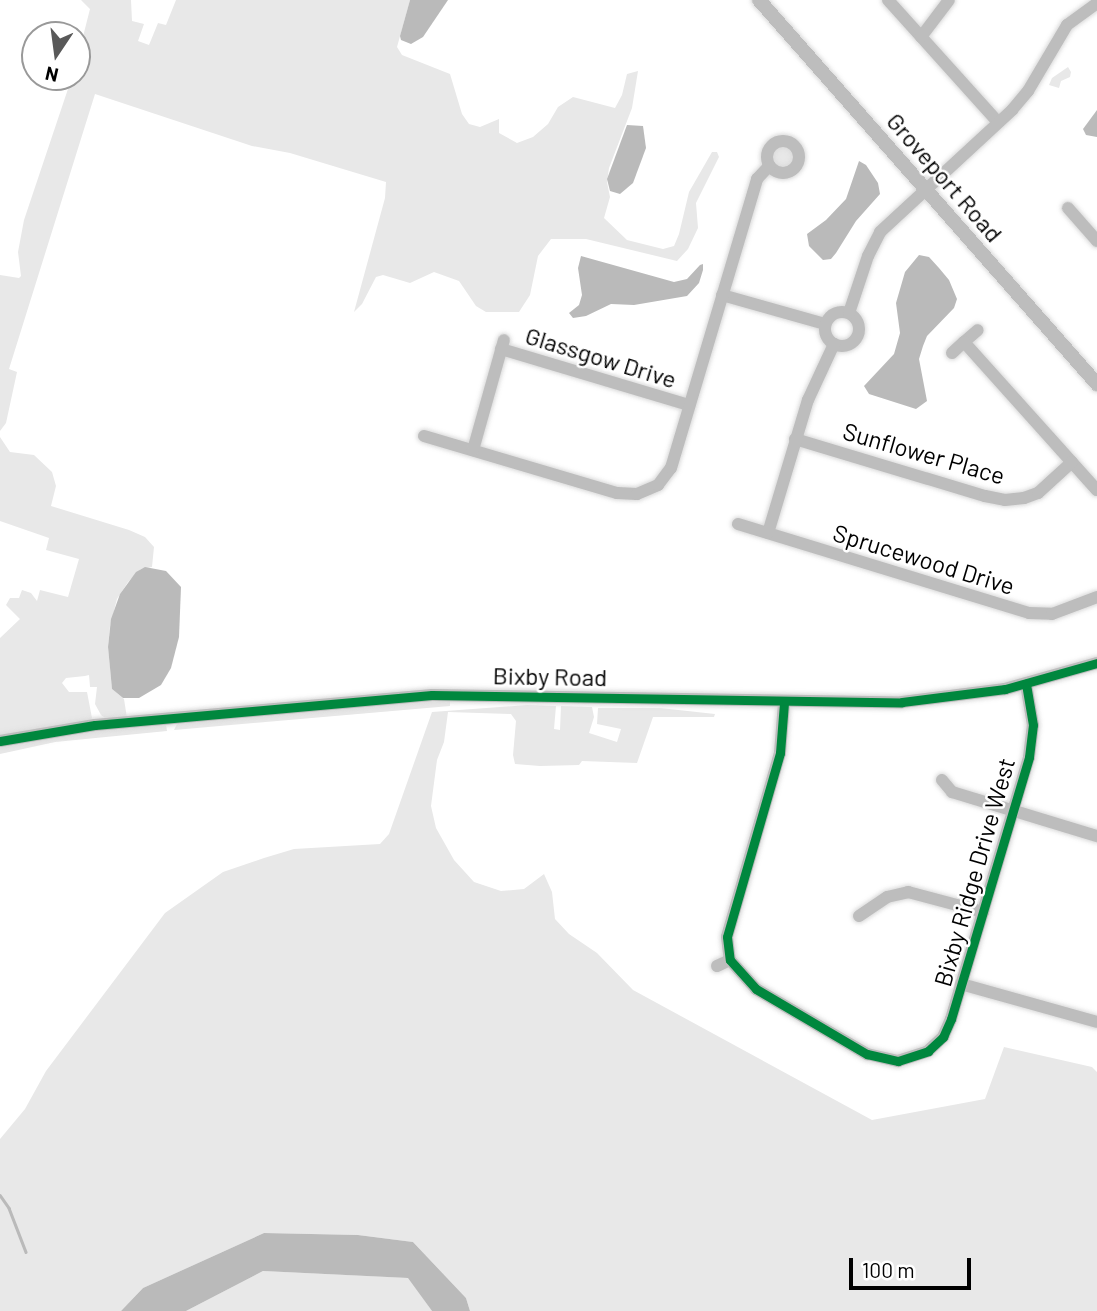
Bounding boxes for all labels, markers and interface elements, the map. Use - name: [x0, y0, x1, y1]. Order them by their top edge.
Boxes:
- north arrow: [21, 21, 91, 91]
- text: N: [43, 62, 60, 88]
- street label: Groveport Road: [881, 107, 1009, 247]
- street label: Glassgow Drive: [522, 320, 680, 394]
- street label: Sunflower Place: [840, 416, 1008, 490]
- street label: Sprucewood Drive: [830, 518, 1018, 600]
- street label: Bixby Road: [493, 661, 607, 691]
- street label: Bixby Ridge Drive West: [928, 754, 1020, 990]
- scale bar: [852, 1244, 974, 1288]
- text: 100 m: [862, 1257, 915, 1282]

